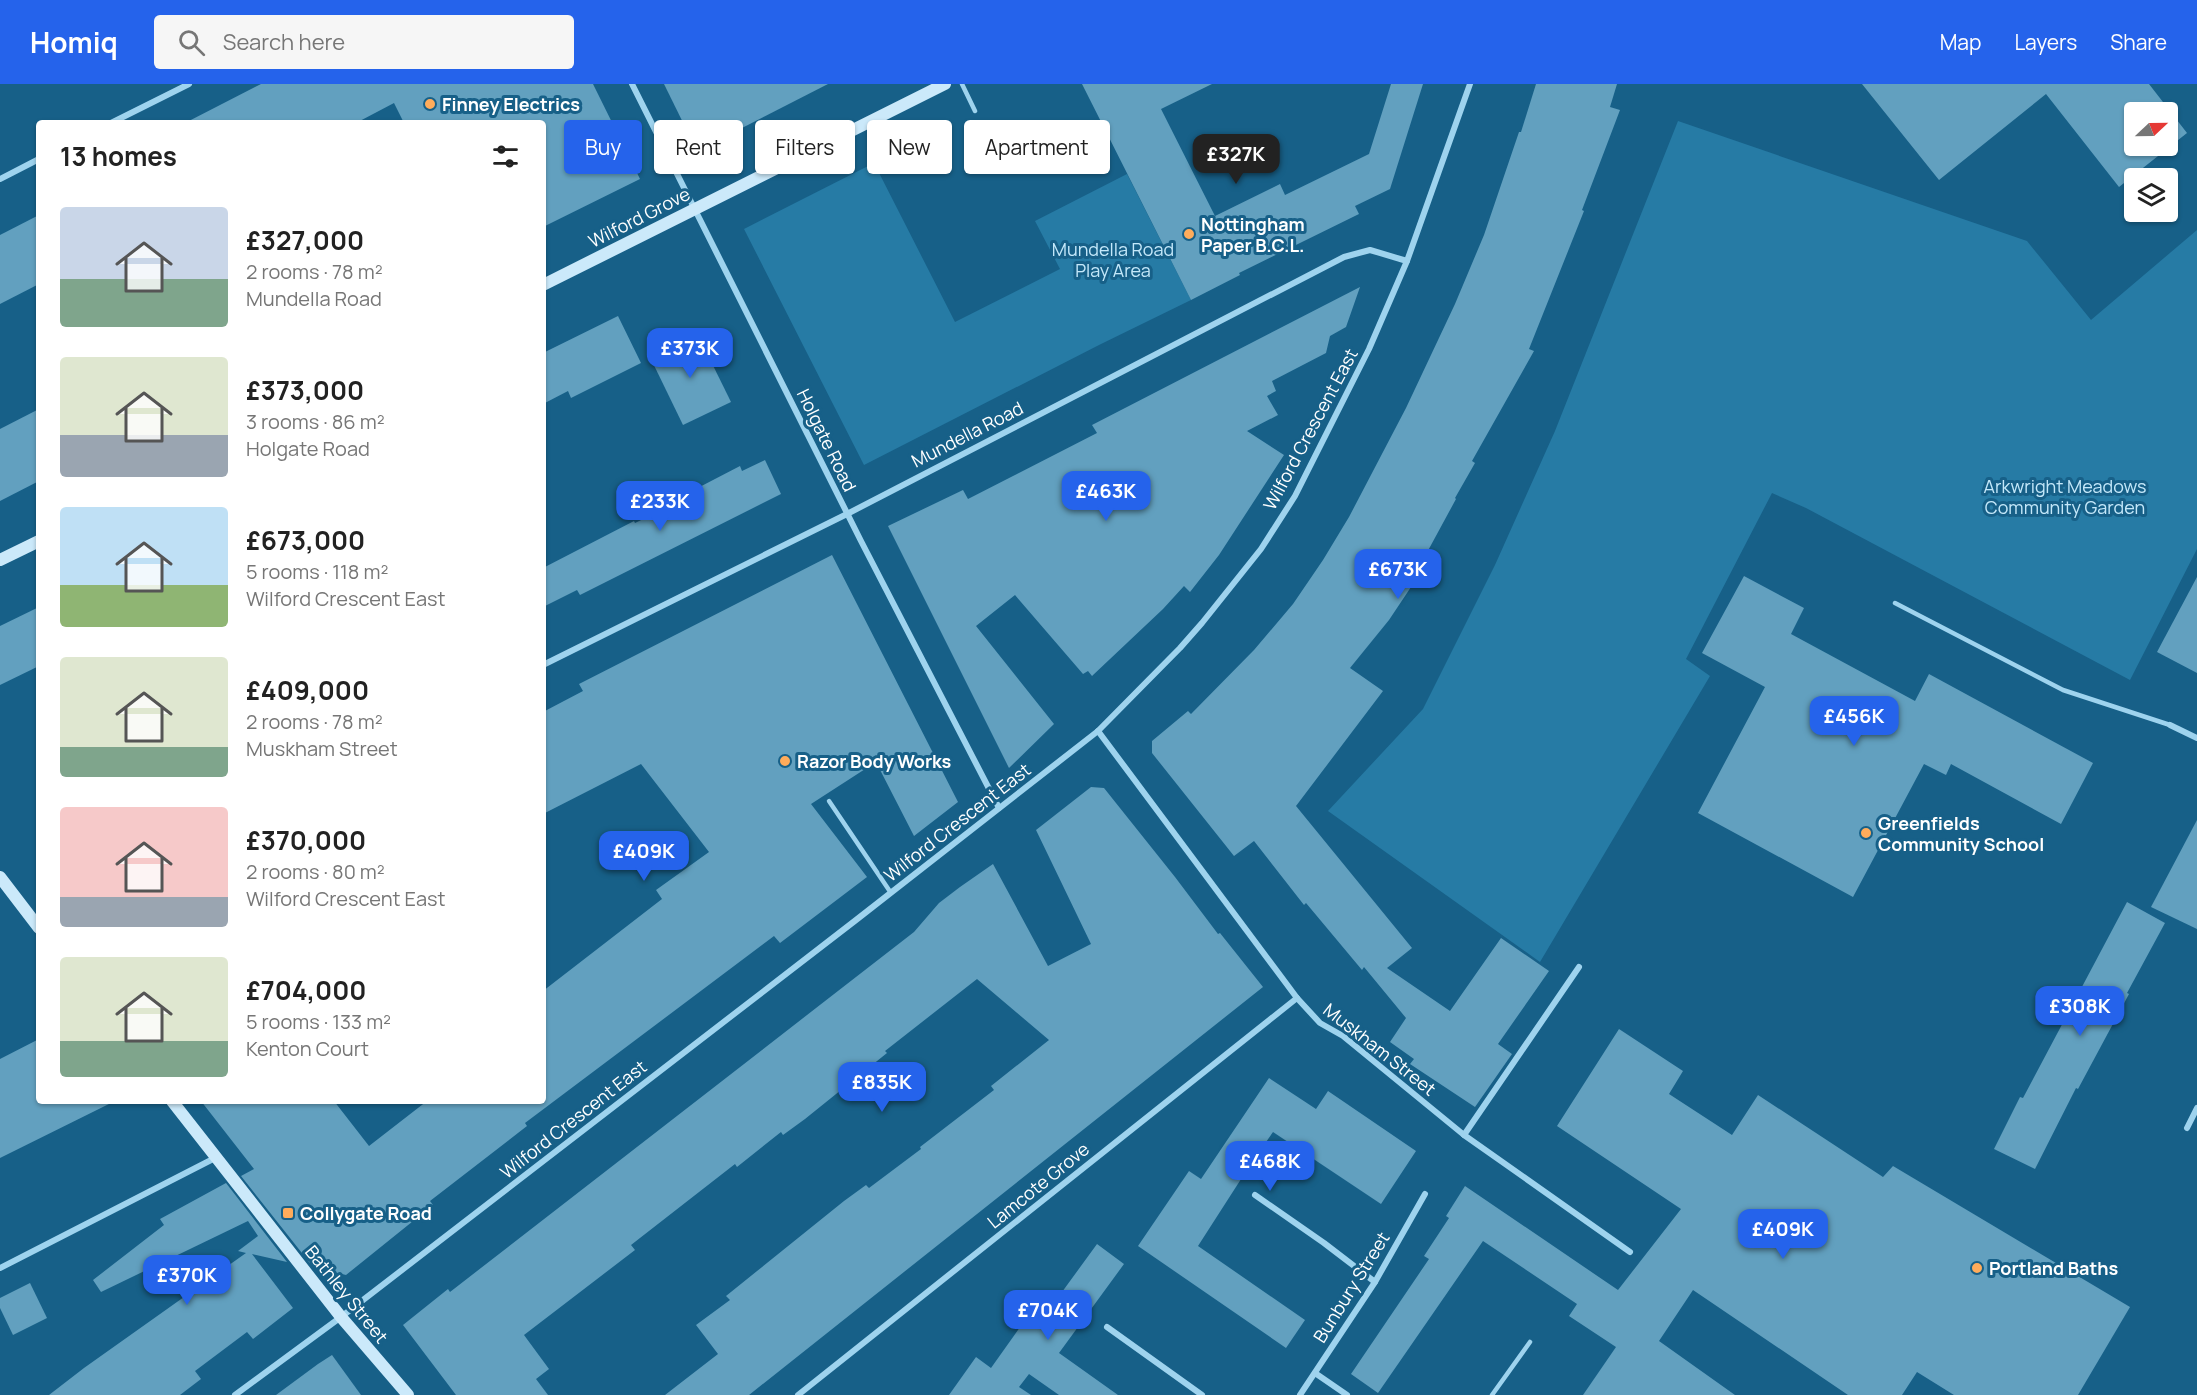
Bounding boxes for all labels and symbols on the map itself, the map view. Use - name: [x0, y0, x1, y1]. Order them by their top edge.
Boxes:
- place label: Finney Electrics: [442, 92, 580, 116]
- marker: Finney Electrics: [423, 97, 437, 111]
- north arrow: [2124, 102, 2178, 156]
- pin: £327K: [1194, 134, 1278, 185]
- street label: Wilford Grove: [584, 181, 694, 253]
- place label: Nottingham Paper B.C.L.: [1201, 212, 1305, 257]
- marker: Nottingham Paper B.C.L.: [1182, 227, 1196, 241]
- park label: Mundella Road Play Area: [1052, 237, 1174, 282]
- pin: £373K: [648, 328, 732, 379]
- street label: Wilford Crescent East: [1257, 344, 1363, 514]
- street label: Holgate Road: [792, 385, 862, 495]
- street label: Mundella Road: [907, 396, 1027, 472]
- pin: £463K: [1064, 471, 1148, 522]
- park label: Arkwright Meadows Community Garden: [1984, 474, 2146, 519]
- pin: £233K: [618, 481, 702, 532]
- pin: £673K: [1356, 549, 1440, 600]
- pin: £456K: [1812, 696, 1896, 747]
- place label: Razor Body Works: [797, 749, 952, 773]
- marker: Razor Body Works: [778, 754, 792, 768]
- street label: Wilford Crescent East: [879, 757, 1035, 887]
- place label: Greenfields Community School: [1878, 811, 2044, 856]
- marker: Greenfields Community School: [1859, 826, 1873, 840]
- pin: £409K: [602, 831, 686, 882]
- pin: £308K: [2038, 986, 2122, 1037]
- street label: Muskham Street: [1319, 997, 1441, 1101]
- street label: Wilford Crescent East: [495, 1054, 651, 1184]
- pin: £835K: [840, 1062, 924, 1113]
- street label: Lamcote Grove: [982, 1137, 1094, 1233]
- pin: £468K: [1228, 1141, 1312, 1192]
- place label: Collygate Road: [300, 1201, 432, 1225]
- marker: Collygate Road: [281, 1206, 295, 1220]
- pin: £409K: [1741, 1209, 1825, 1260]
- street label: Bunbury Street: [1307, 1227, 1395, 1347]
- street label: Bathley Street: [300, 1240, 394, 1348]
- pin: £370K: [145, 1255, 229, 1306]
- place label: Portland Baths: [1989, 1256, 2118, 1280]
- marker: Portland Baths: [1970, 1261, 1984, 1275]
- pin: £704K: [1006, 1290, 1090, 1341]

